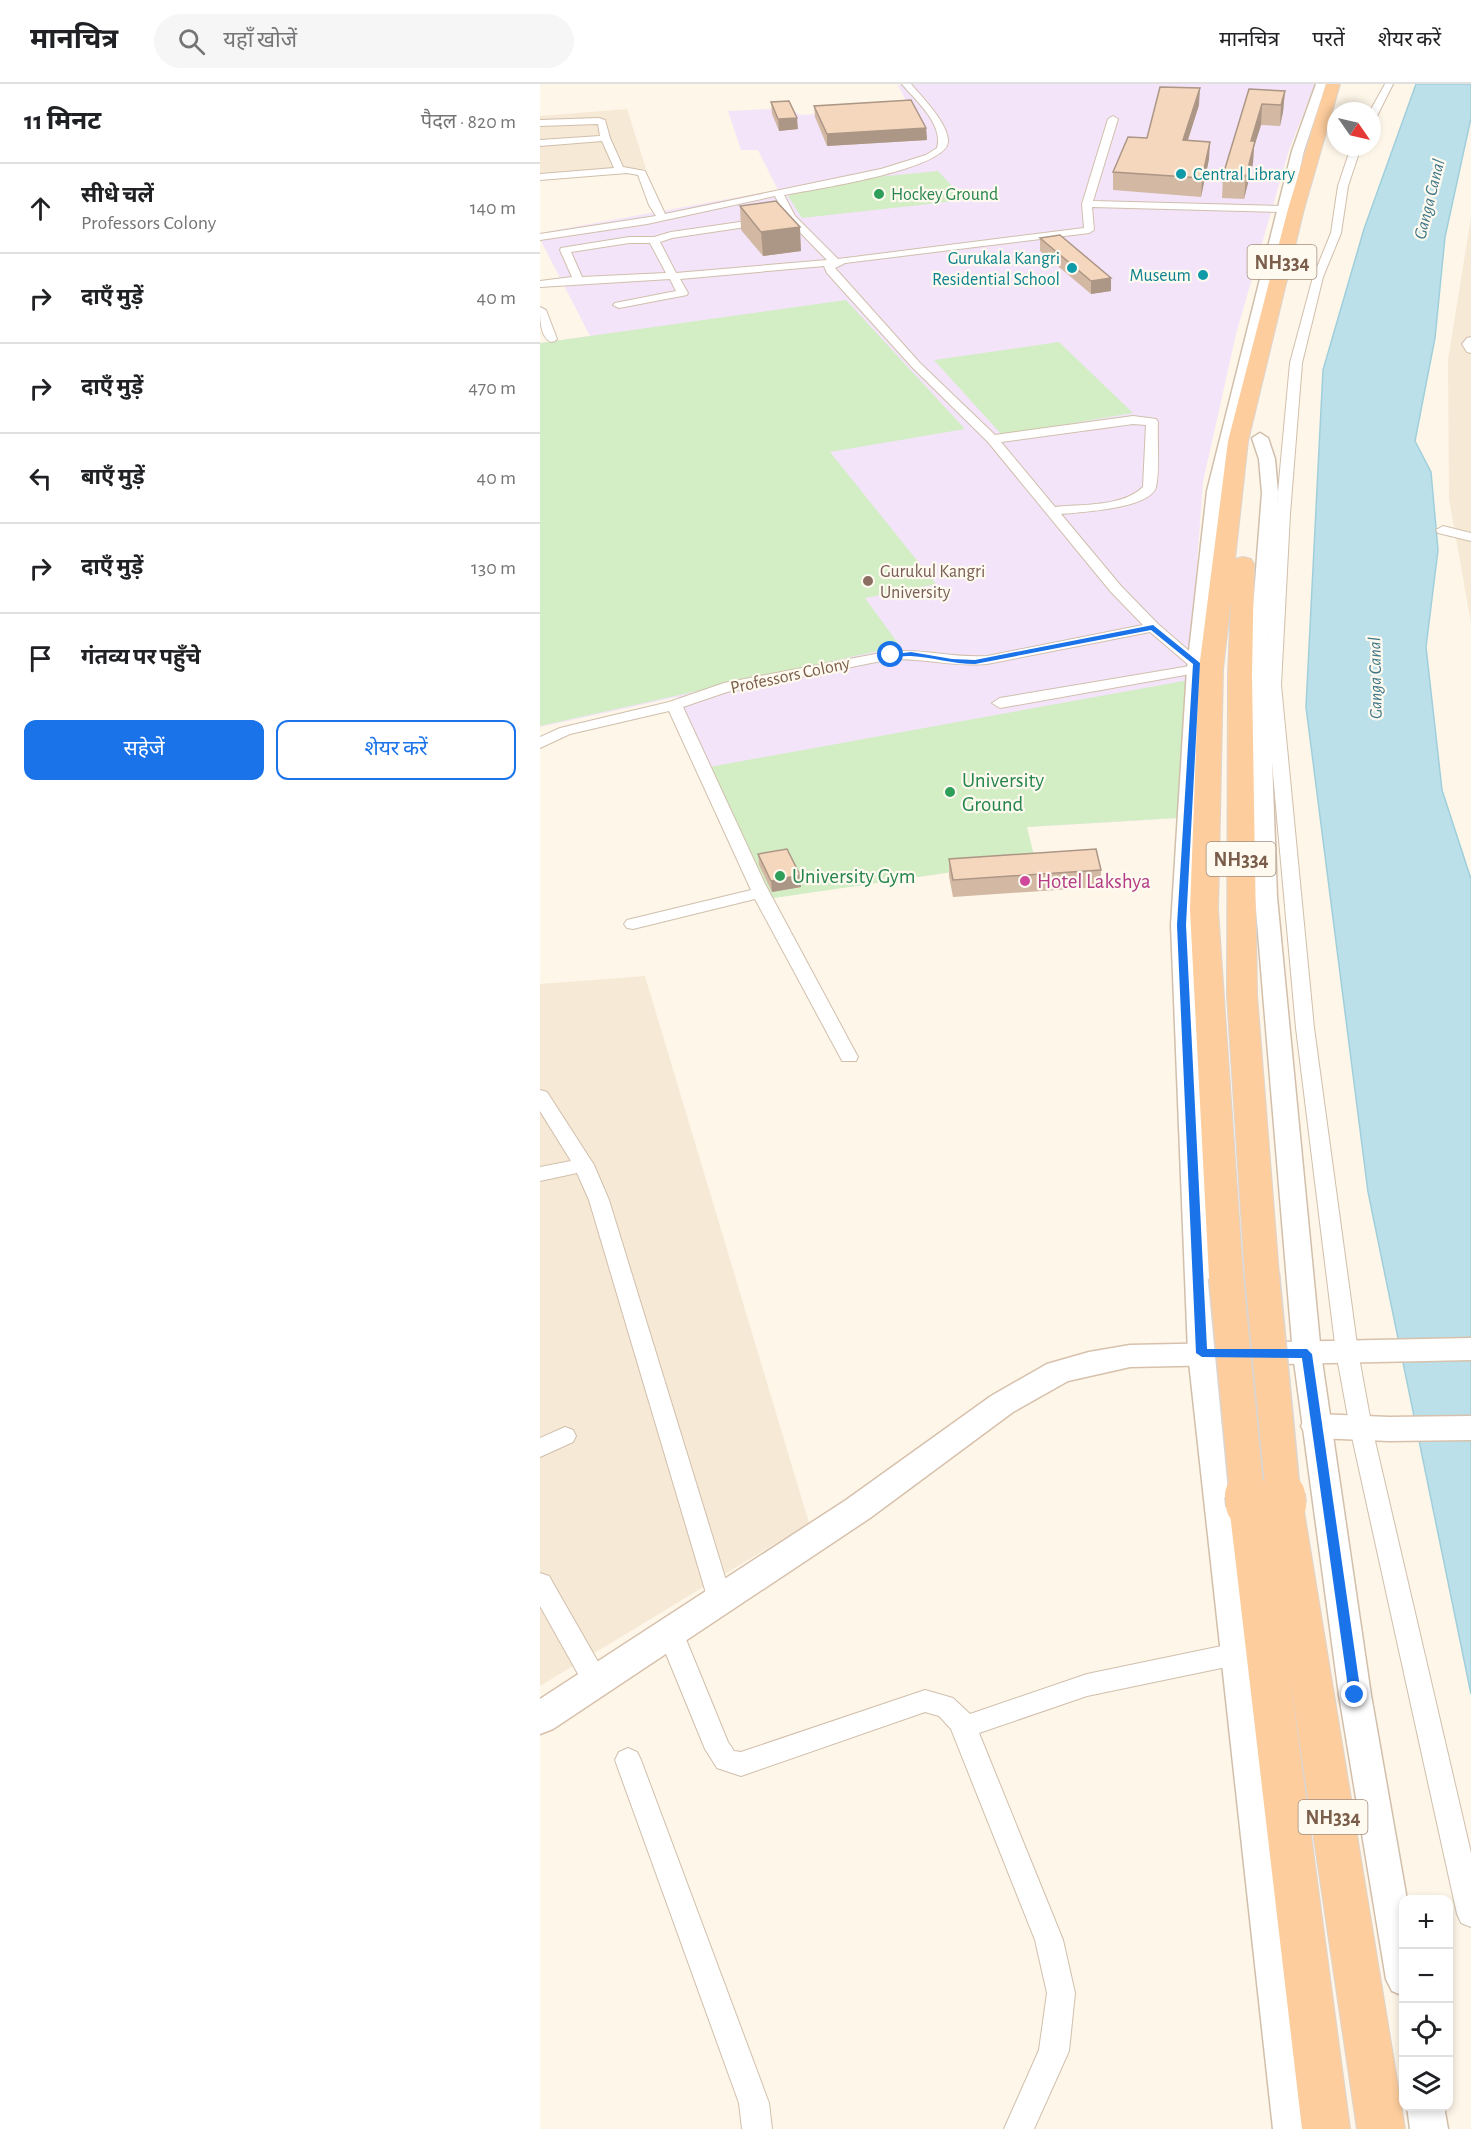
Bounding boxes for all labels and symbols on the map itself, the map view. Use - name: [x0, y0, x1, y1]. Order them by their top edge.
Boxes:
- north arrow: [1327, 102, 1381, 156]
- water label: Ganga Canal: [1411, 157, 1449, 241]
- place label: Central Library: [1193, 166, 1295, 184]
- marker: Central Library: [1174, 167, 1188, 181]
- place label: Hockey Ground: [891, 186, 998, 204]
- marker: Hockey Ground: [872, 187, 886, 201]
- road number: NH334: [1248, 245, 1317, 279]
- place label: Gurukala Kangri Residential School: [932, 250, 1060, 289]
- marker: Gurukala Kangri Residential School: [1065, 261, 1079, 275]
- place label: Museum: [1130, 267, 1191, 285]
- marker: Museum: [1196, 268, 1210, 282]
- place label: Gurukul Kangri University: [880, 563, 985, 602]
- marker: Gurukul Kangri University: [861, 574, 875, 588]
- water label: Ganga Canal: [1366, 637, 1386, 719]
- route start: [877, 641, 903, 667]
- street label: Professors Colony: [729, 654, 852, 697]
- place label: University Ground: [962, 770, 1044, 815]
- marker: University Ground: [943, 785, 957, 799]
- road number: NH334: [1206, 842, 1276, 876]
- place label: University Gym: [792, 866, 916, 887]
- marker: University Gym: [773, 869, 787, 883]
- place label: Hotel Lakshya: [1037, 871, 1151, 892]
- marker: Hotel Lakshya: [1018, 874, 1032, 888]
- route end: [1341, 1681, 1367, 1707]
- road number: NH334: [1298, 1800, 1368, 1834]

